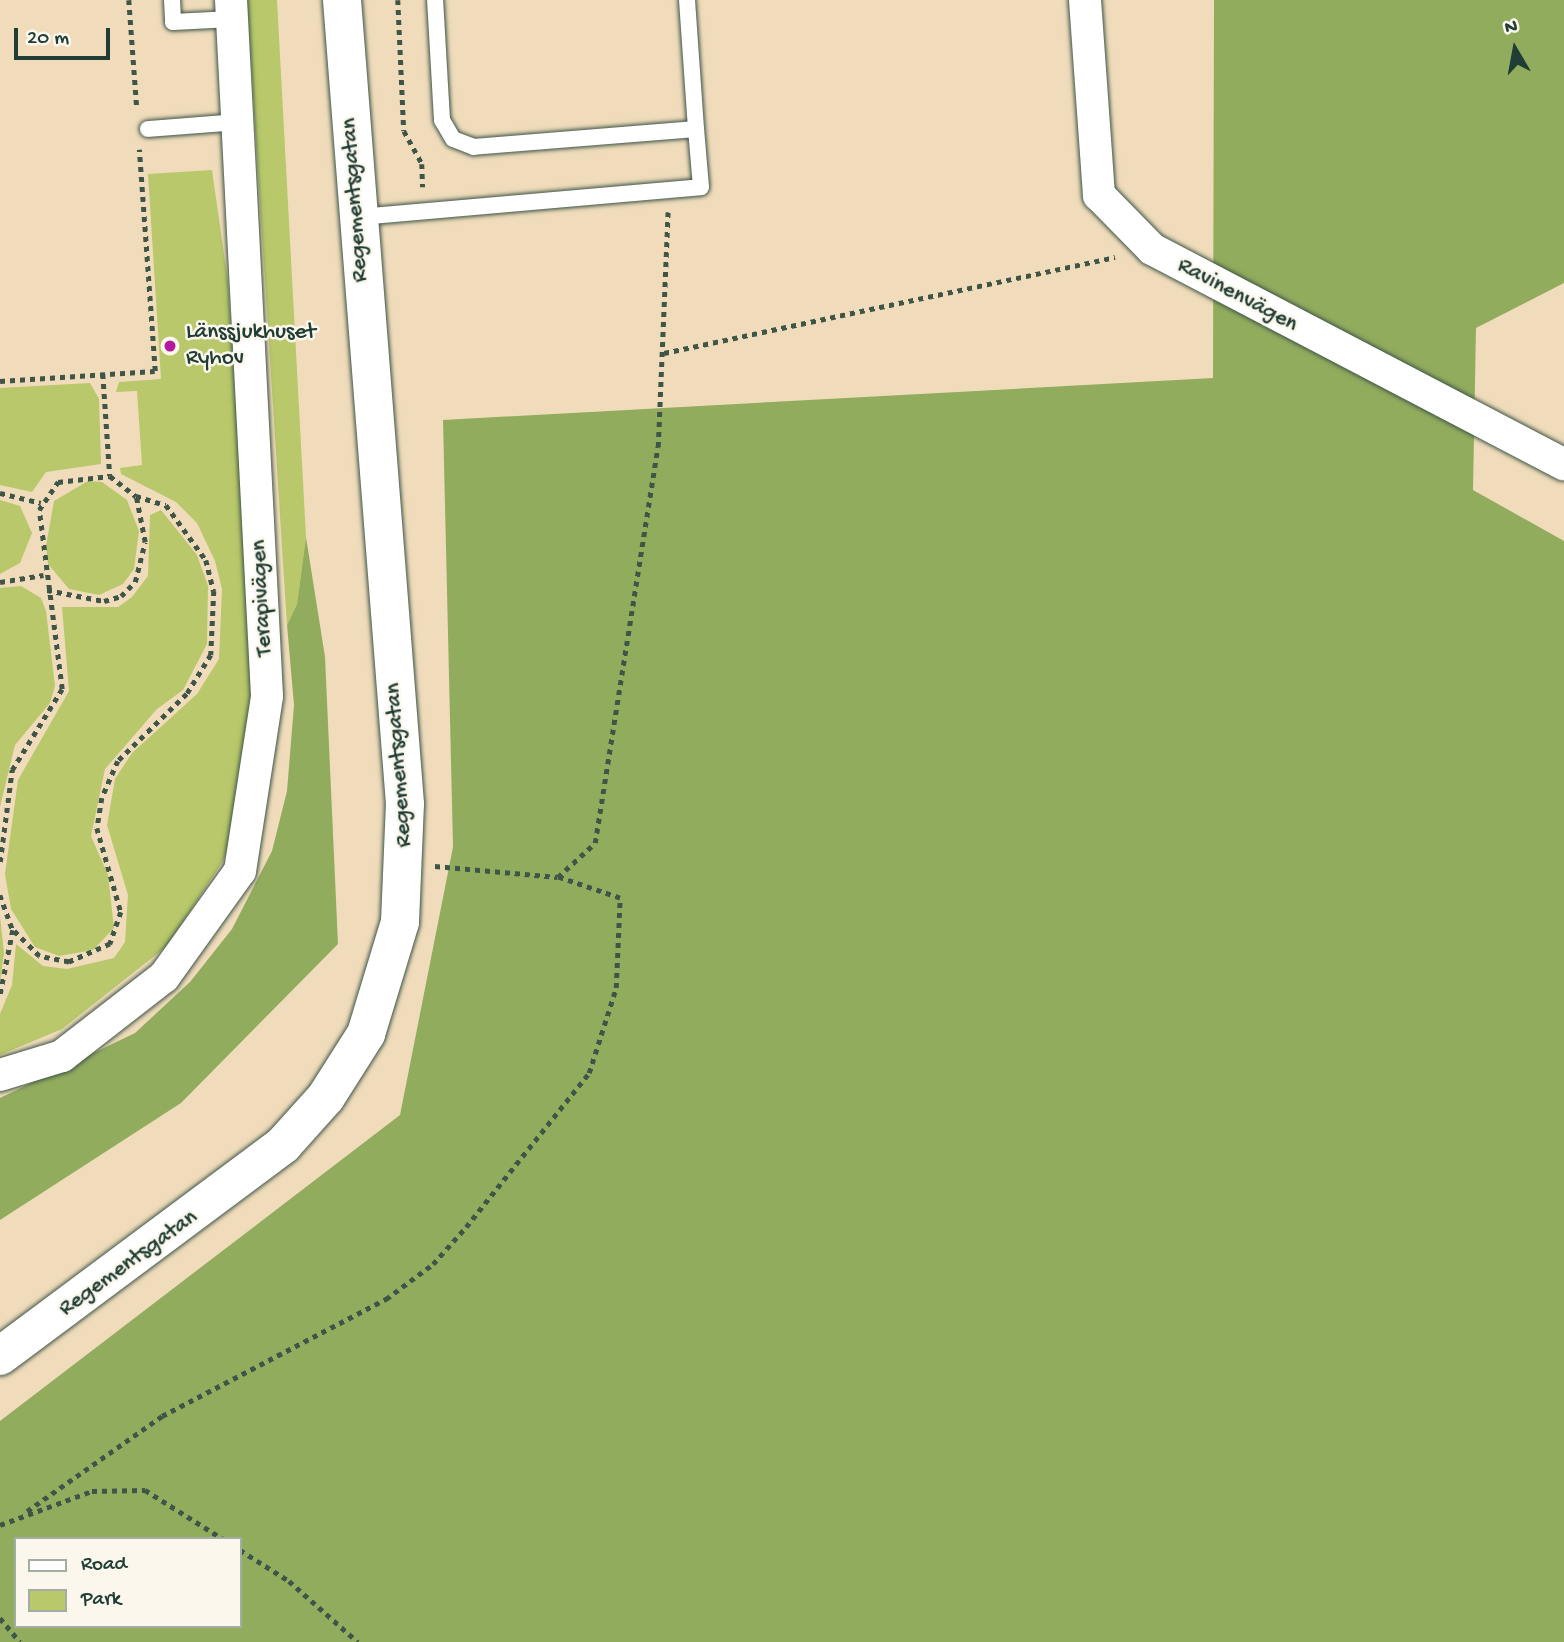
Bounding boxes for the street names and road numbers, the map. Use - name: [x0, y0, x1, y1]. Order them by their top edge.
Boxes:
- street label: Regementsgatan: [336, 117, 376, 283]
- street label: Ravinenvägen: [1172, 253, 1302, 339]
- street label: Terapivägen: [246, 539, 280, 657]
- street label: Regementsgatan: [380, 682, 420, 848]
- street label: Regementsgatan: [54, 1204, 204, 1324]

